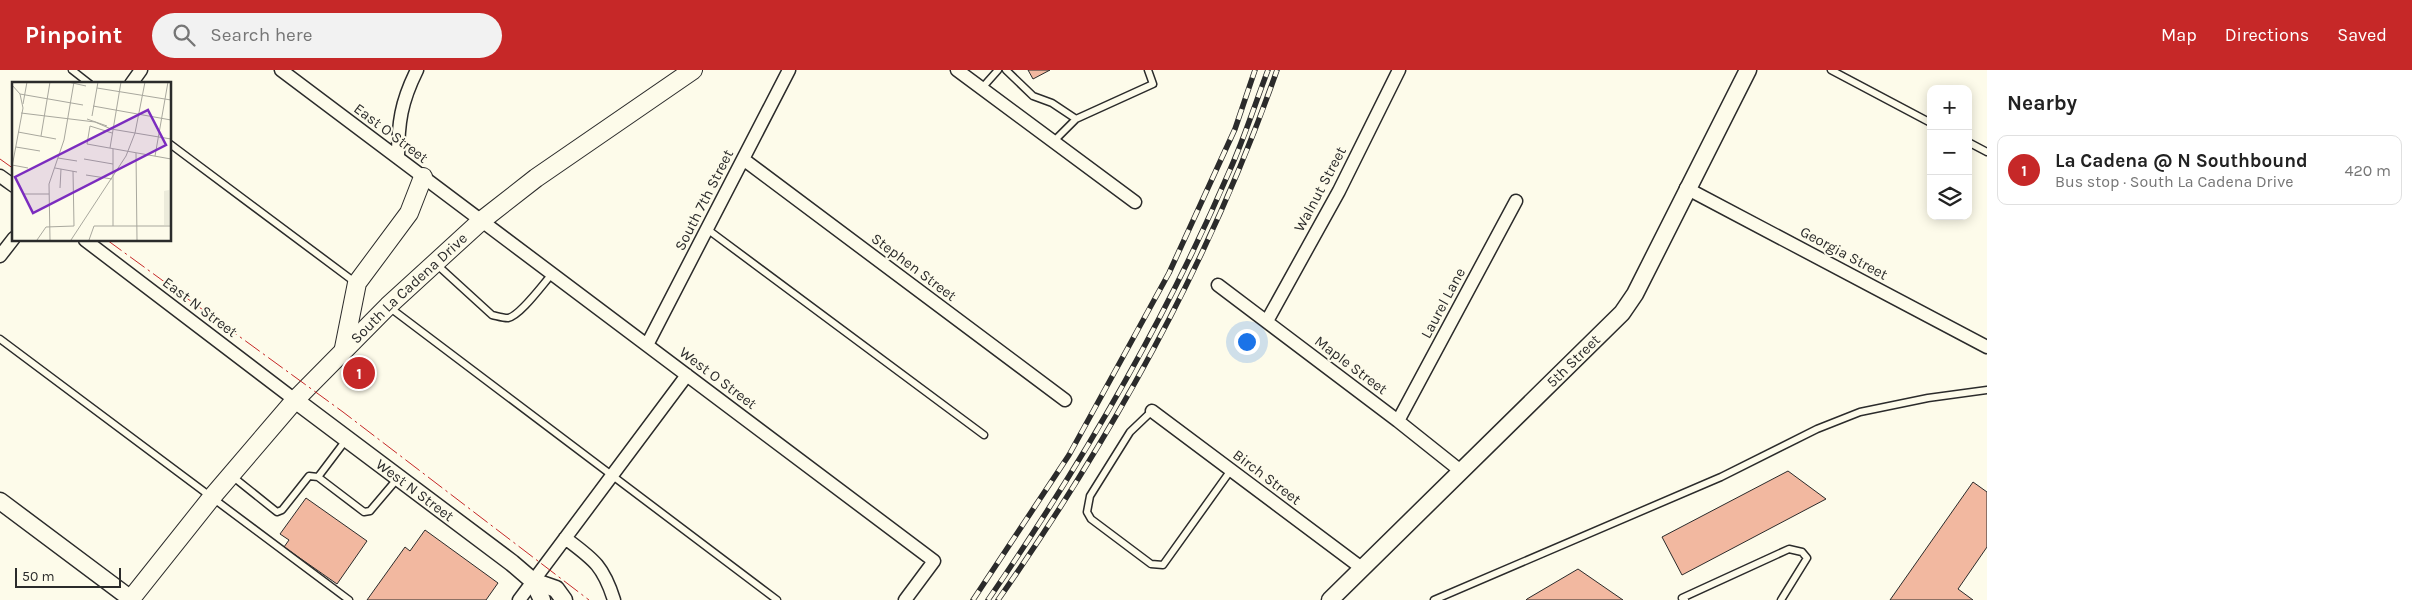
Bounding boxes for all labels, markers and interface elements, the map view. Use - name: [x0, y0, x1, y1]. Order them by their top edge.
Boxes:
- search box: [152, 13, 502, 58]
- text: Pinpoint: [25, 21, 122, 49]
- icon: search: [170, 21, 198, 49]
- text: Search here: [210, 24, 312, 46]
- text: Map: [2161, 24, 2197, 46]
- text: Directions: [2225, 24, 2309, 46]
- text: Saved: [2337, 24, 2387, 46]
- inset map: [12, 82, 171, 241]
- map controls: [1927, 85, 1972, 220]
- button: +: [1927, 85, 1972, 130]
- text: Nearby: [2007, 91, 2077, 115]
- street label: East O Street: [350, 99, 432, 167]
- button: −: [1927, 130, 1972, 175]
- street label: Walnut Street: [1290, 143, 1350, 235]
- street label: South 7th Street: [671, 146, 737, 254]
- text: La Cadena @ N Southbound: [2055, 150, 2308, 172]
- text: 1: [2021, 161, 2027, 180]
- text: 420 m: [2345, 161, 2391, 180]
- text: Bus stop · South La Cadena Drive: [2055, 172, 2293, 191]
- button: layers: [1927, 175, 1972, 220]
- street label: Georgia Street: [1797, 222, 1891, 284]
- street label: South La Cadena Drive: [347, 229, 471, 347]
- street label: Stephen Street: [868, 229, 960, 305]
- street label: Laurel Lane: [1417, 265, 1469, 341]
- street label: East N Street: [159, 273, 241, 341]
- your location: [1234, 329, 1260, 355]
- street label: 5th Street: [1543, 330, 1604, 391]
- street label: Maple Street: [1311, 332, 1391, 398]
- street label: West O Street: [676, 343, 760, 413]
- pin: 1: [343, 354, 375, 392]
- street label: Birch Street: [1229, 446, 1305, 509]
- street label: West N Street: [372, 455, 458, 525]
- scale bar: [15, 565, 121, 588]
- text: 50 m: [22, 568, 55, 585]

